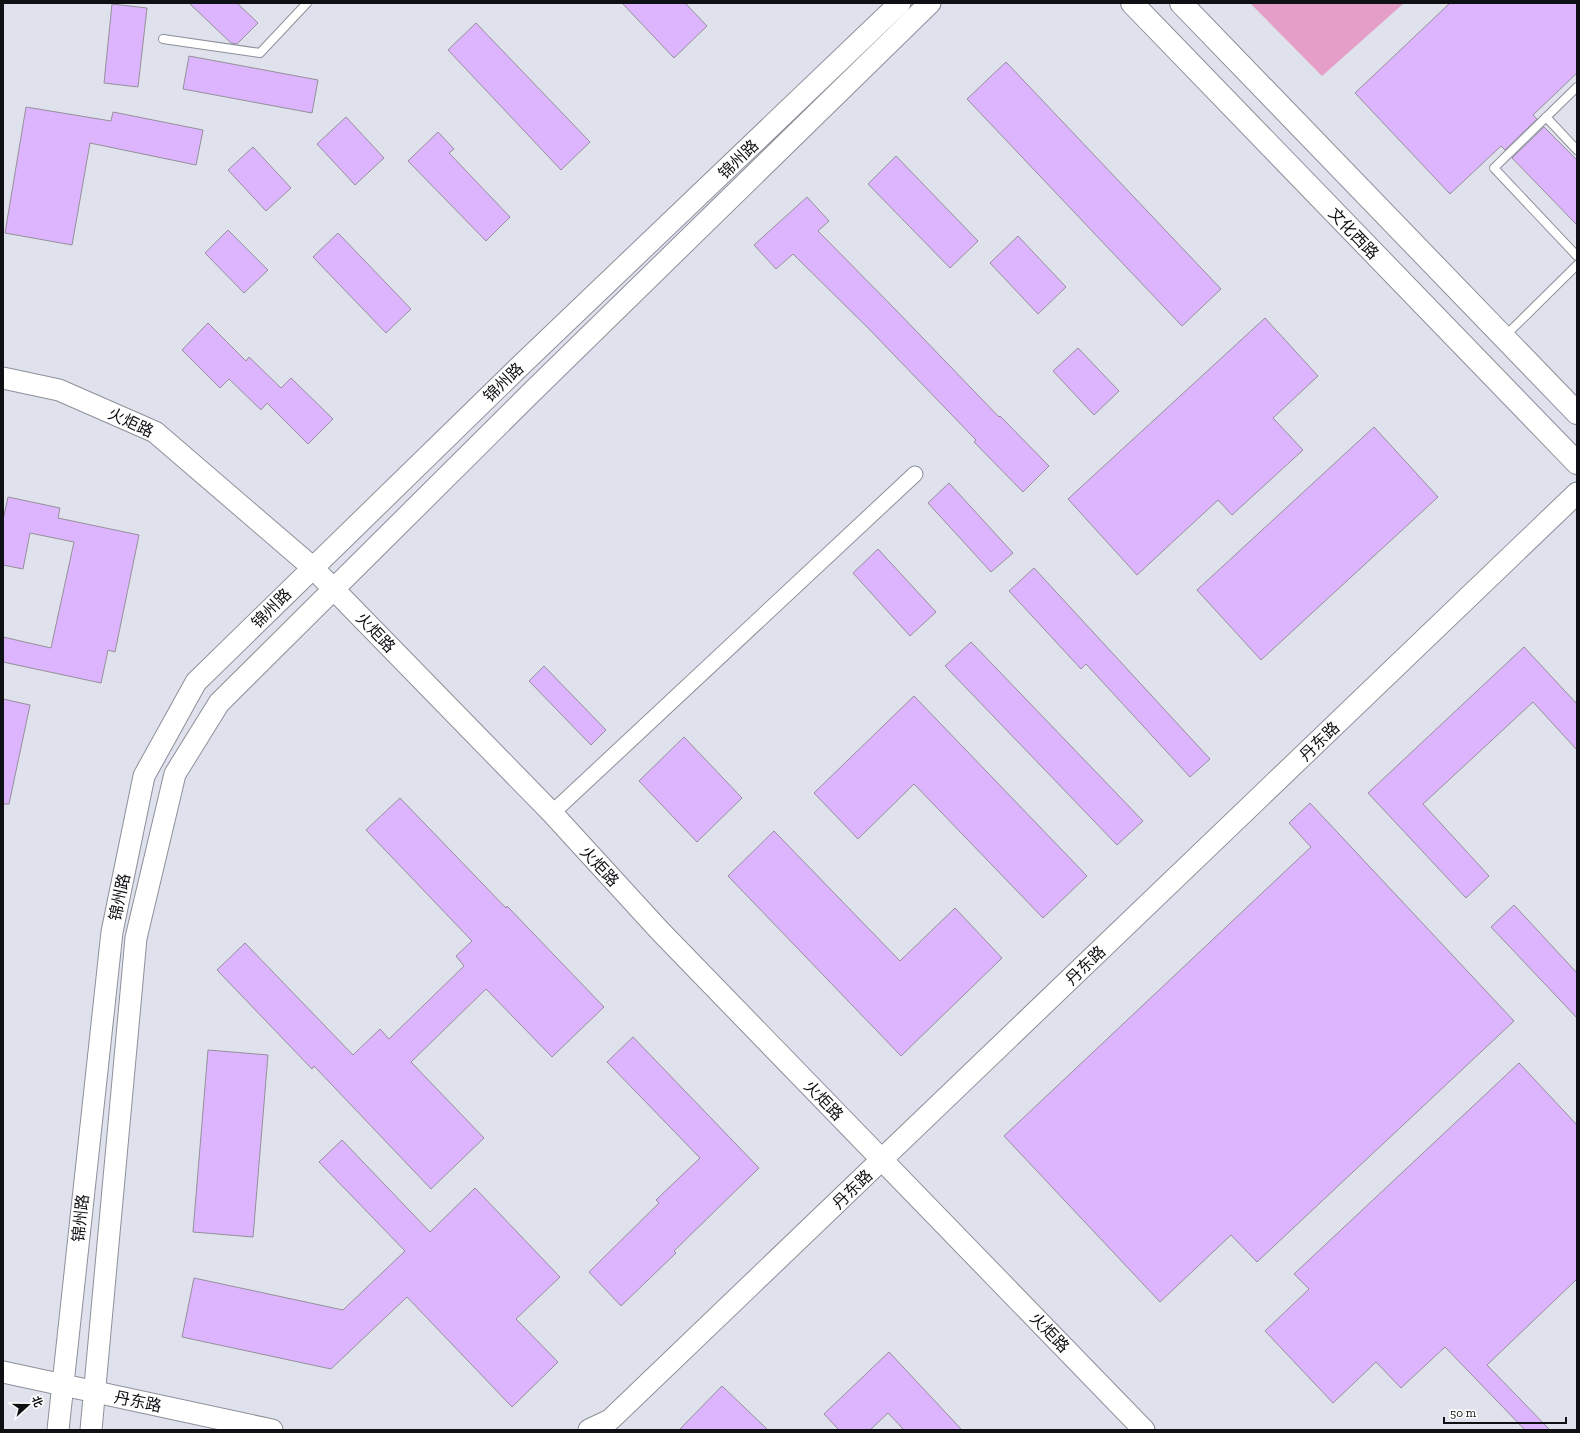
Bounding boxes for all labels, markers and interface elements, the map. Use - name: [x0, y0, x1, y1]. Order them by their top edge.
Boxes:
- street label: 锦州路: [714, 136, 762, 183]
- street label: 文化西路: [1325, 204, 1383, 263]
- street label: 锦州路: [479, 359, 527, 406]
- street label: 火炬路: [105, 404, 157, 441]
- street label: 锦州路: [248, 585, 295, 632]
- street label: 火炬路: [352, 608, 399, 656]
- street label: 丹东路: [1295, 718, 1343, 765]
- street label: 火炬路: [576, 842, 623, 890]
- street label: 锦州路: [105, 872, 134, 923]
- street label: 丹东路: [1061, 942, 1109, 989]
- street label: 火炬路: [800, 1076, 847, 1124]
- street label: 丹东路: [828, 1166, 876, 1213]
- street label: 锦州路: [69, 1193, 92, 1243]
- street label: 火炬路: [1026, 1308, 1073, 1356]
- north arrow: [8, 1385, 48, 1425]
- street label: 丹东路: [112, 1387, 163, 1416]
- text: 北: [29, 1394, 45, 1409]
- scale bar: [1444, 1399, 1566, 1425]
- text: 50 m: [1450, 1406, 1477, 1420]

